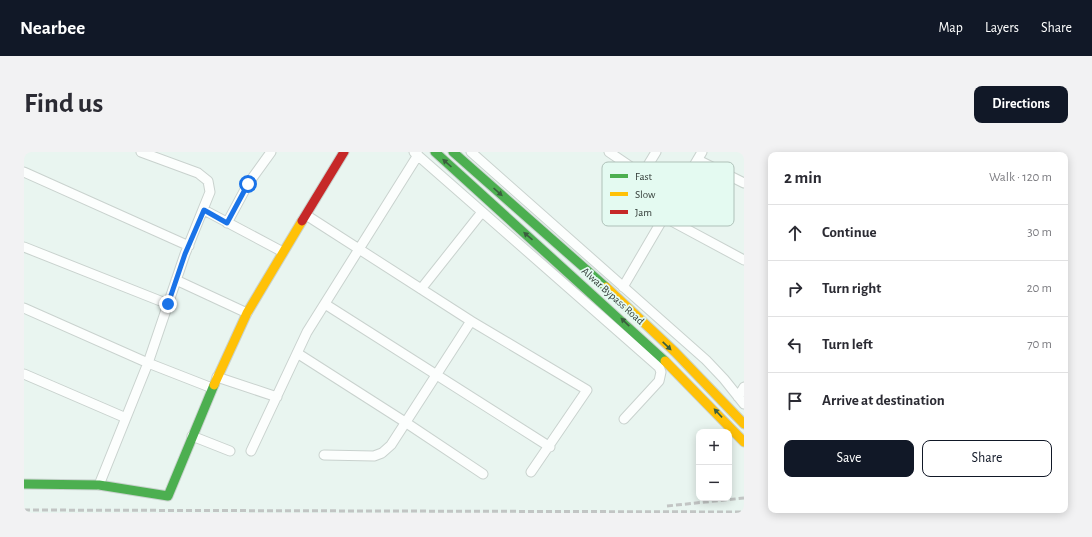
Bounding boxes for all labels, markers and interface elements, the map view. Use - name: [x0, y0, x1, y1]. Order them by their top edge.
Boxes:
- text: Nearbee: [20, 19, 85, 38]
- text: Map: [938, 21, 963, 35]
- text: Layers: [985, 21, 1019, 35]
- text: Share: [1041, 21, 1072, 35]
- button: Directions: [974, 86, 1068, 123]
- text: Find us: [24, 90, 103, 118]
- one-way arrow: [442, 158, 452, 168]
- legend: [602, 162, 734, 226]
- text: 2 min: [784, 169, 822, 186]
- text: Fast: [635, 171, 653, 182]
- text: Walk · 120 m: [989, 171, 1052, 184]
- route start: [239, 175, 257, 193]
- one-way arrow: [494, 187, 503, 196]
- text: Slow: [635, 189, 656, 200]
- text: Jam: [635, 207, 652, 218]
- icon: ahead: [784, 222, 806, 244]
- text: Continue: [822, 225, 877, 240]
- text: 30 m: [1027, 226, 1052, 239]
- one-way arrow: [522, 232, 533, 241]
- street label: Alwar Bypass Road: [580, 265, 647, 327]
- icon: right: [784, 278, 806, 300]
- text: Turn right: [822, 281, 881, 296]
- text: 20 m: [1027, 282, 1052, 295]
- route end: [159, 295, 177, 313]
- one-way arrow: [620, 317, 630, 327]
- icon: left: [784, 334, 806, 356]
- text: Turn left: [822, 337, 873, 352]
- text: 70 m: [1027, 338, 1052, 351]
- one-way arrow: [662, 341, 672, 351]
- icon: arrive: [784, 390, 806, 412]
- text: Arrive at destination: [822, 393, 945, 408]
- one-way arrow: [713, 408, 723, 418]
- map controls: [696, 429, 732, 501]
- button: +: [696, 429, 732, 465]
- button: Save: [784, 440, 914, 477]
- button: Share: [922, 440, 1052, 477]
- button: −: [696, 465, 732, 501]

